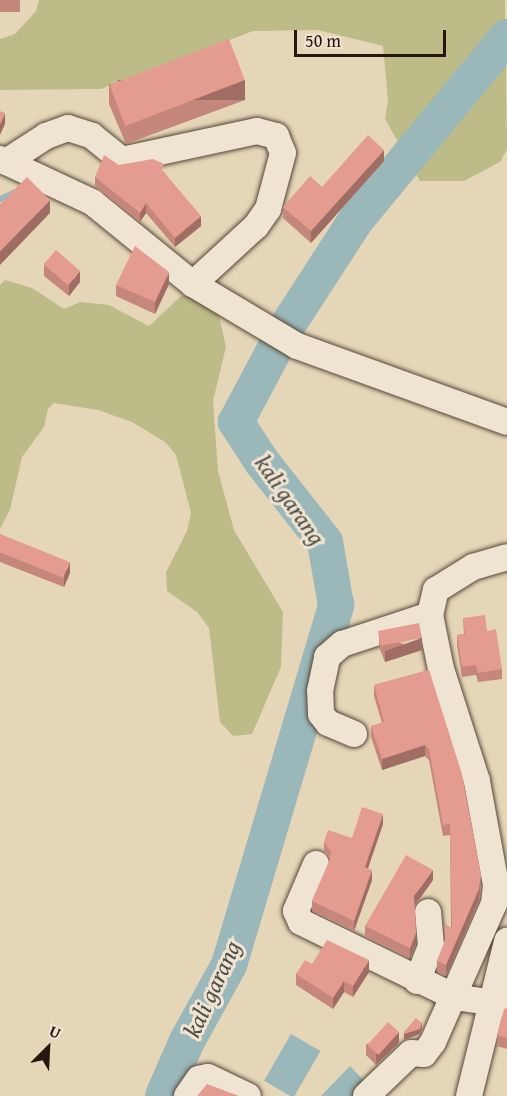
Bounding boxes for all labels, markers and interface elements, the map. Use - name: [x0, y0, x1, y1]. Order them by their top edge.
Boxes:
- scale bar: [297, 18, 448, 56]
- text: 50 m: [305, 27, 341, 54]
- water label: kali garang: [249, 450, 331, 550]
- water label: kali garang: [177, 936, 247, 1042]
- north arrow: [18, 1018, 78, 1078]
- text: U: [46, 1018, 65, 1045]

